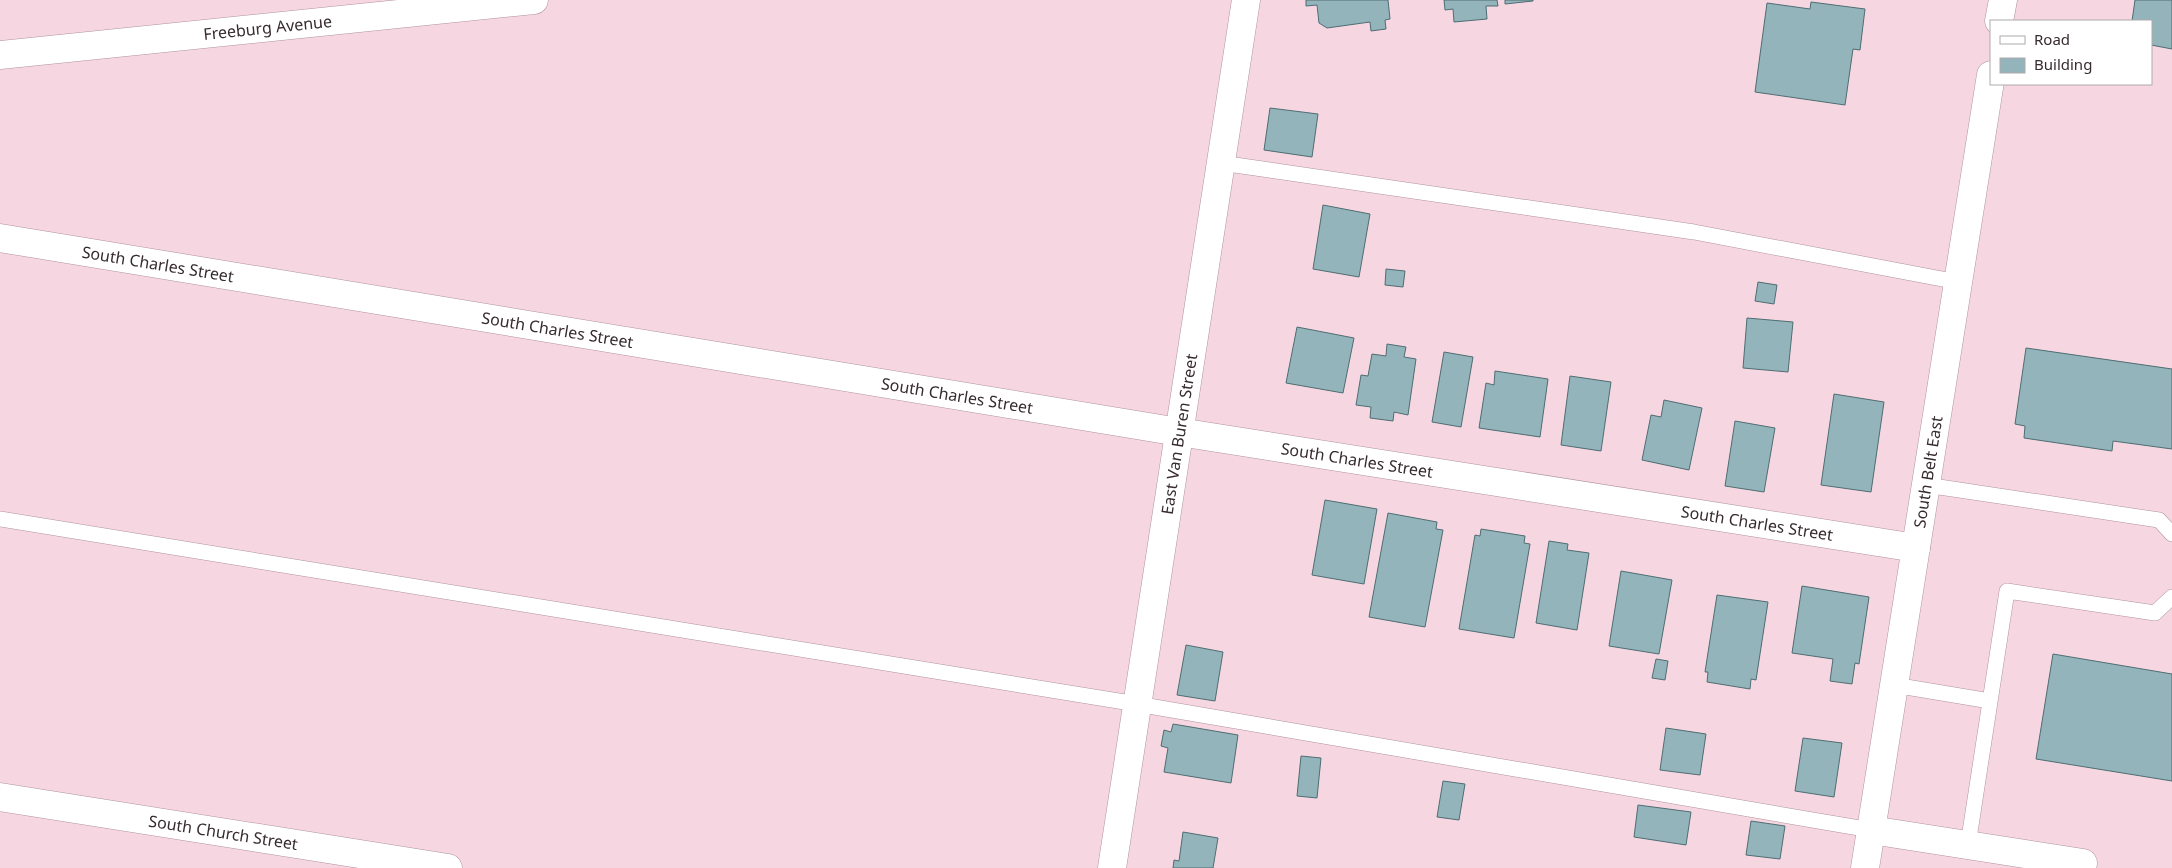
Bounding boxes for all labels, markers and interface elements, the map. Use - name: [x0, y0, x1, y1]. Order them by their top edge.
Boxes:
- street label: Freeburg Avenue: [202, 10, 333, 45]
- legend: [1990, 20, 2152, 85]
- text: Road: [2034, 29, 2070, 49]
- text: Building: [2034, 54, 2092, 74]
- street label: South Charles Street: [80, 241, 236, 287]
- street label: South Charles Street: [480, 306, 635, 353]
- street label: East Van Buren Street: [1156, 352, 1202, 516]
- street label: South Charles Street: [880, 372, 1035, 419]
- street label: South Belt East: [1908, 414, 1948, 530]
- street label: South Charles Street: [1279, 437, 1435, 483]
- street label: South Charles Street: [1679, 500, 1835, 546]
- street label: South Church Street: [147, 810, 300, 855]

